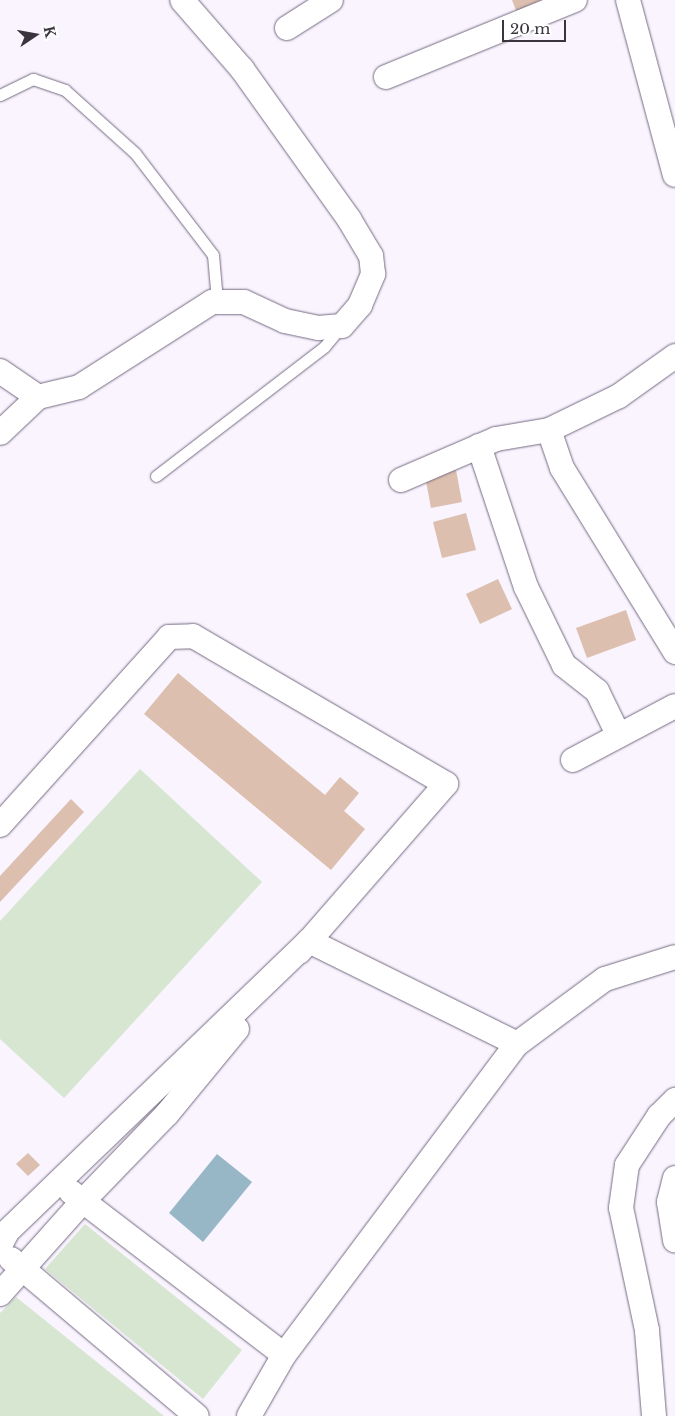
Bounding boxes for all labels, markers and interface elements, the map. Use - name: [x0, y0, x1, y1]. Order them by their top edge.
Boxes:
- north arrow: [10, 10, 60, 60]
- scale bar: [505, 10, 569, 42]
- text: 20 m: [510, 19, 550, 38]
- text: K: [40, 24, 60, 39]

